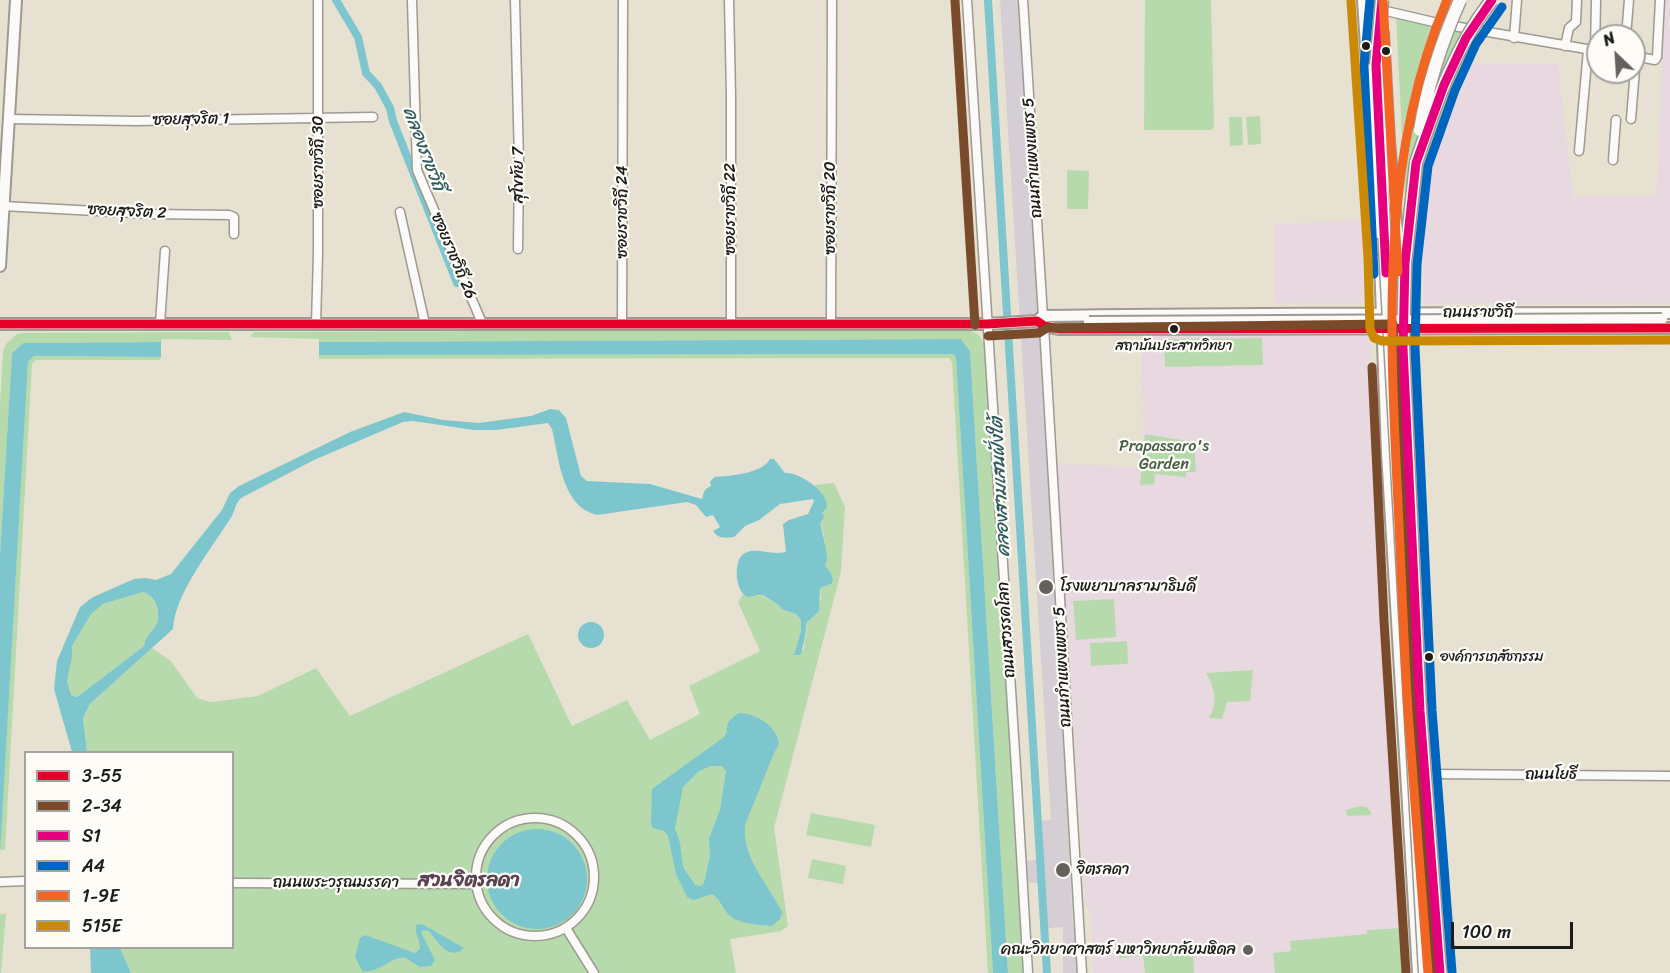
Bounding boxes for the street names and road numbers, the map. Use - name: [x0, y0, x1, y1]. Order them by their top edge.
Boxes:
- street label: ถนนกำแพงเพชร 5: [1019, 97, 1047, 219]
- street label: ซอยสุจริต 1: [153, 110, 229, 130]
- street label: ซอยราชวิถี 30: [309, 116, 329, 208]
- street label: สุโขทัย 7: [509, 147, 529, 203]
- street label: ซอยราชวิถี 20: [821, 161, 841, 255]
- street label: ซอยราชวิถี 22: [721, 163, 741, 255]
- street label: ซอยราชวิถี 24: [613, 166, 633, 258]
- street label: ซอยสุจริต 2: [87, 200, 167, 224]
- street label: ซอยราชวิถี 26: [426, 210, 480, 302]
- street label: ถนนราชวิถี: [1443, 303, 1513, 323]
- street label: ถนนสวรรคโลก: [994, 581, 1020, 679]
- street label: ถนนกำแพงเพชร 5: [1050, 606, 1076, 728]
- street label: ถนนโยธี: [1525, 765, 1577, 785]
- street label: ถนนพระวรุณมรรคา: [273, 873, 399, 893]

